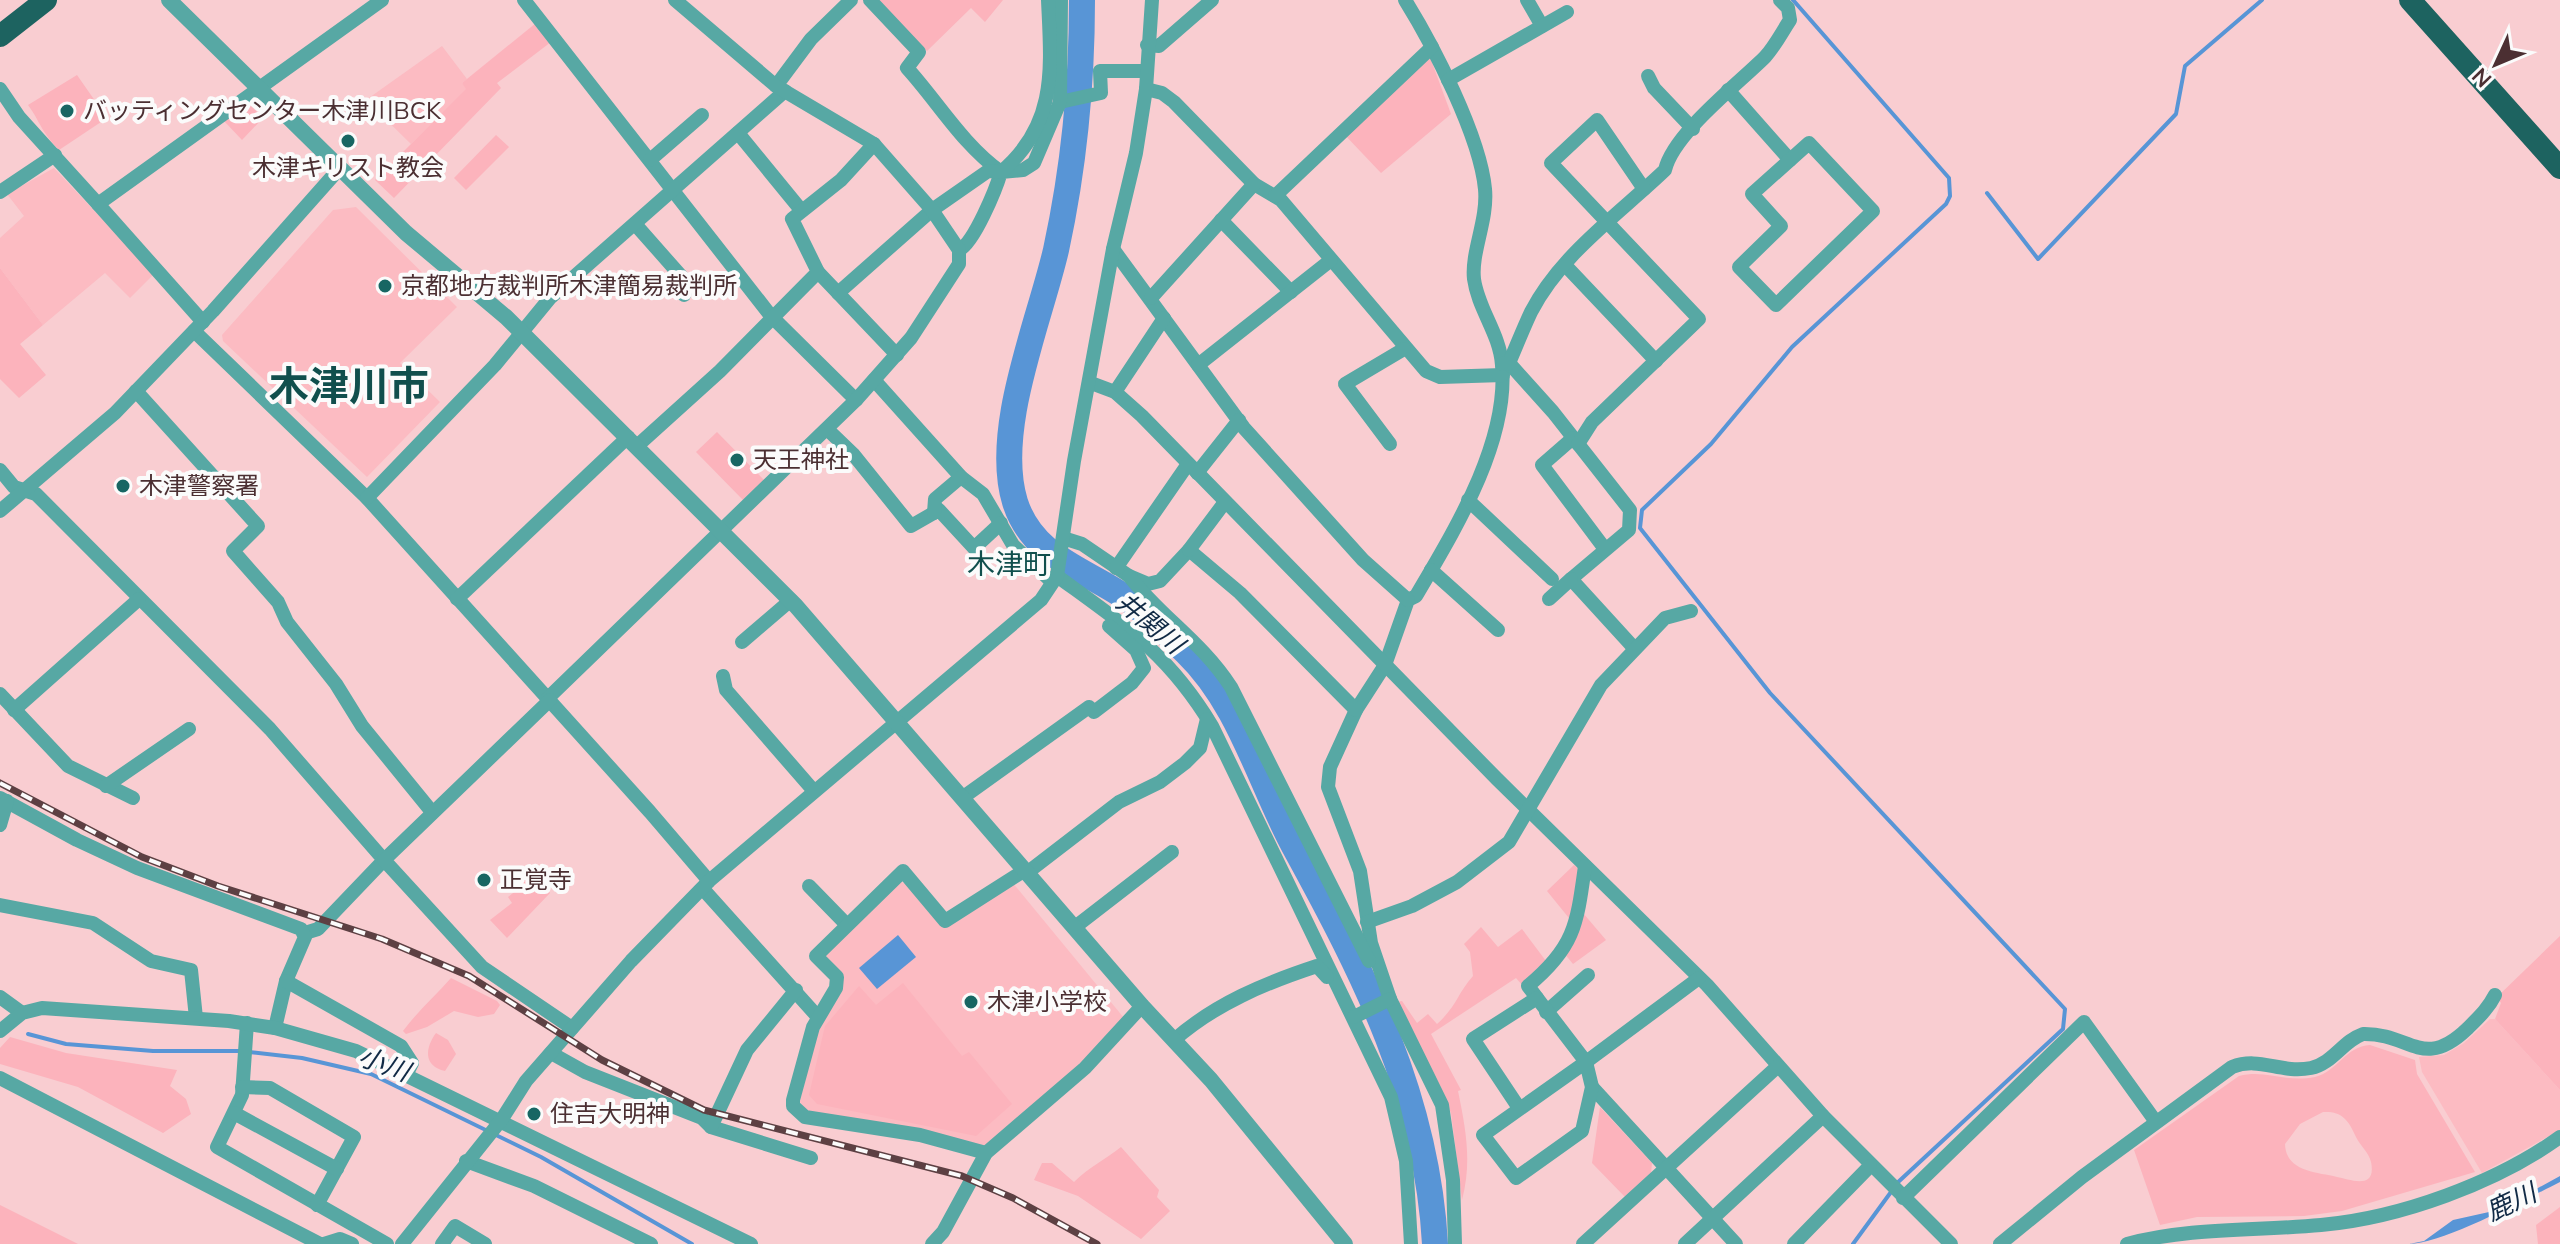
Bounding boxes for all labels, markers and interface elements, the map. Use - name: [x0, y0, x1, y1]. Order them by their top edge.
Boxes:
- north arrow: [2456, 24, 2536, 104]
- text: N: [2466, 61, 2499, 94]
- place label: バッティングセンター木津川BCK: [83, 95, 442, 127]
- marker: バッティングセンター木津川BCK: [58, 102, 76, 120]
- marker: 木津キリスト教会: [339, 132, 357, 150]
- place label: 木津キリスト教会: [252, 152, 444, 184]
- place label: 京都地方裁判所木津簡易裁判所: [401, 270, 737, 302]
- marker: 京都地方裁判所木津簡易裁判所: [376, 277, 394, 295]
- district label: 木津川市: [269, 360, 429, 414]
- place label: 天王神社: [753, 444, 849, 476]
- marker: 天王神社: [728, 451, 746, 469]
- place label: 木津警察署: [139, 470, 259, 502]
- marker: 木津警察署: [114, 477, 132, 495]
- district label: 木津町: [967, 546, 1051, 584]
- water label: 井関川: [1109, 585, 1193, 664]
- place label: 正覚寺: [500, 864, 572, 896]
- marker: 正覚寺: [475, 871, 493, 889]
- place label: 木津小学校: [987, 986, 1107, 1018]
- marker: 木津小学校: [962, 993, 980, 1011]
- water label: 小川: [353, 1039, 417, 1091]
- place label: 住吉大明神: [550, 1098, 670, 1130]
- marker: 住吉大明神: [525, 1105, 543, 1123]
- water label: 鹿川: [2480, 1174, 2545, 1229]

